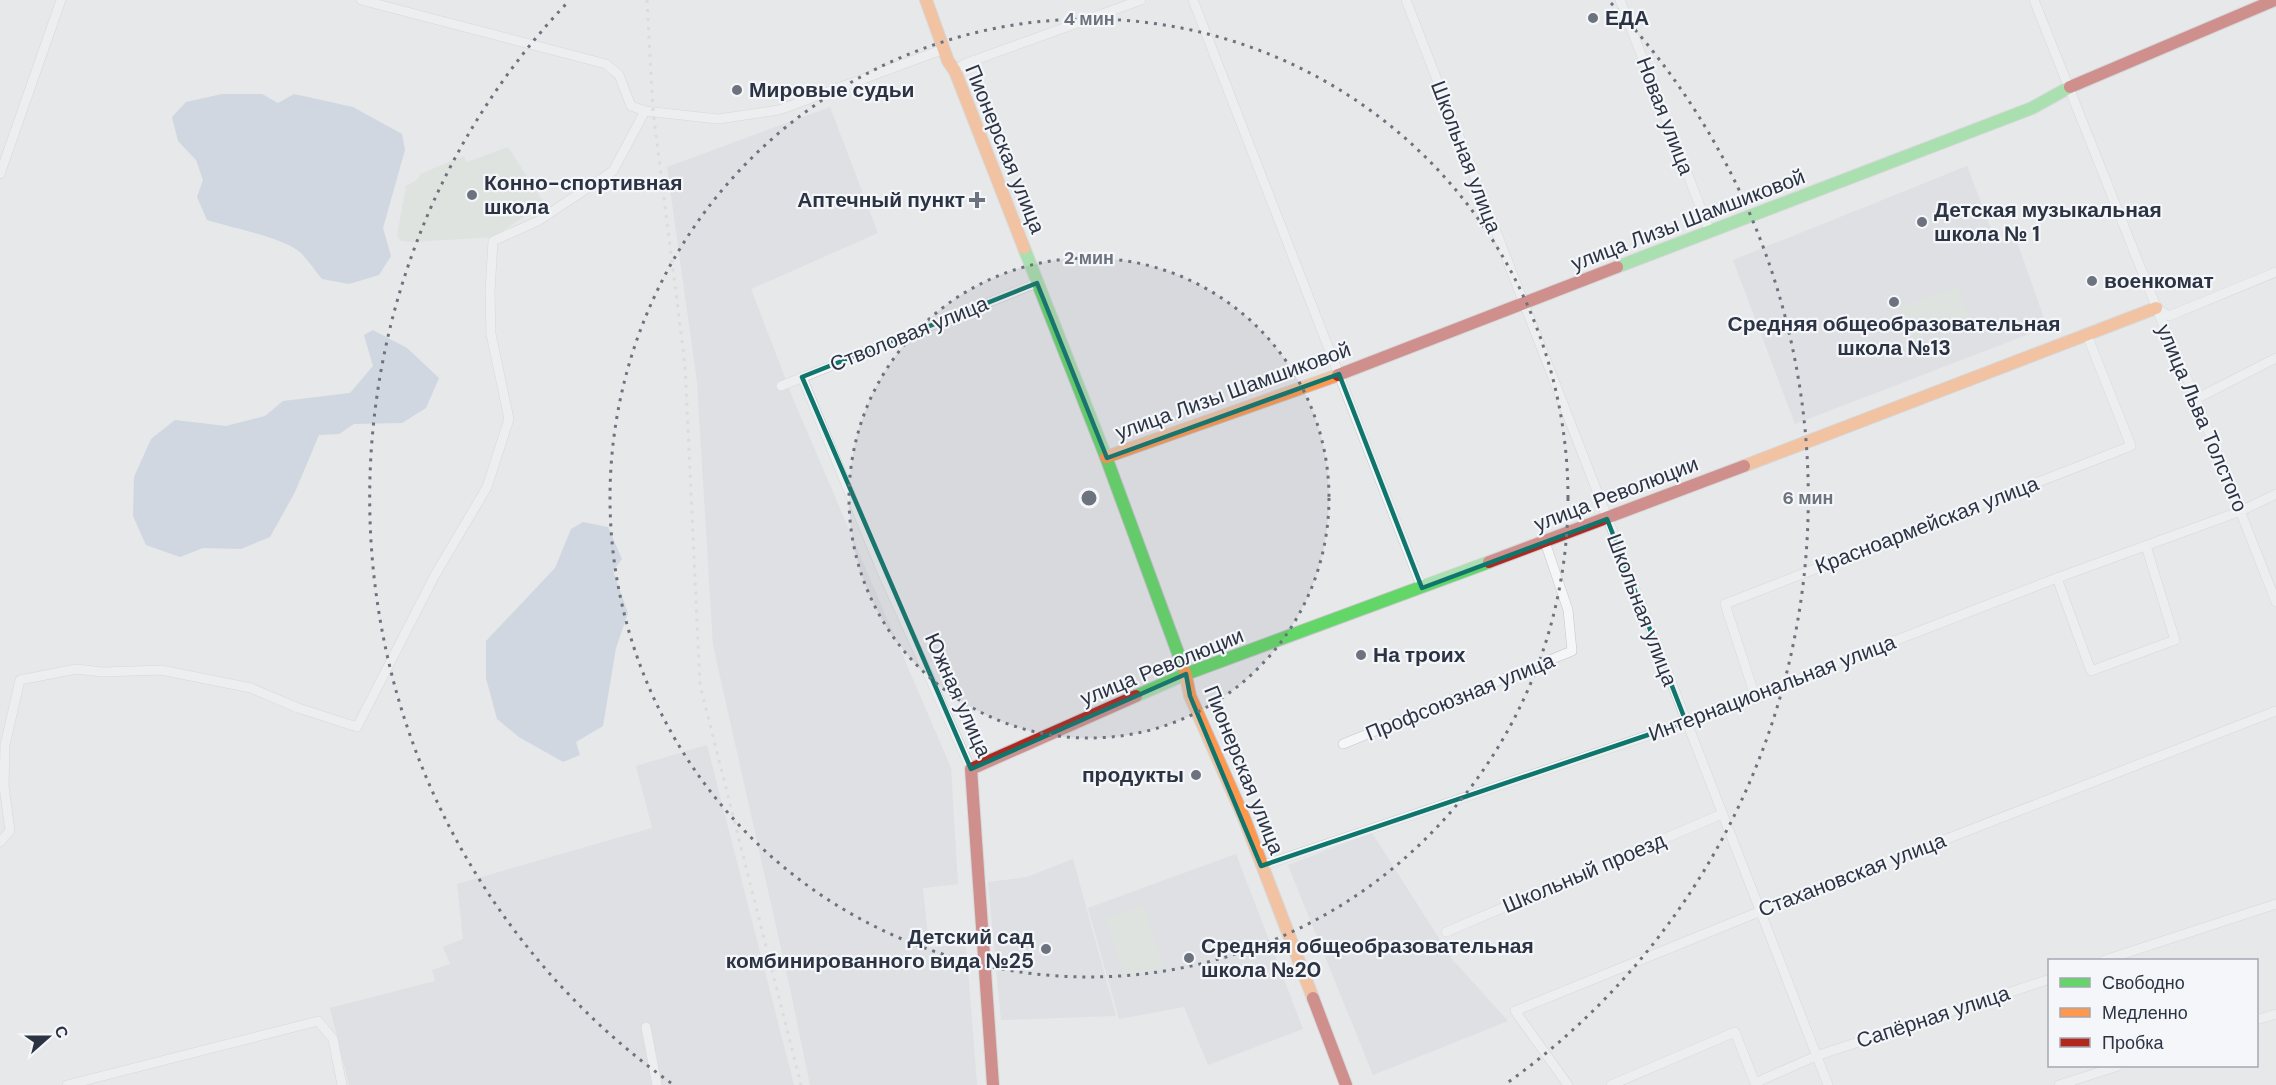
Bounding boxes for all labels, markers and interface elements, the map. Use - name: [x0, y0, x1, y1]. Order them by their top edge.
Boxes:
- place label: ЕДА: [1605, 4, 1649, 32]
- text: 4 мин: [1063, 7, 1115, 31]
- marker: ЕДА: [1586, 11, 1600, 25]
- street label: Новая улица: [1630, 53, 1700, 179]
- street label: Пионерская улица: [958, 60, 1052, 238]
- place label: Мировые судьи: [749, 76, 915, 104]
- street label: Школьная улица: [1424, 77, 1508, 237]
- marker: Мировые судьи: [730, 83, 744, 97]
- street label: улица Лизы Шамшиковой: [1567, 162, 1809, 278]
- place label: Конно-спортивная школа: [484, 169, 682, 221]
- place label: Аптечный пункт: [797, 186, 965, 214]
- marker: Конно-спортивная школа: [465, 188, 479, 202]
- marker: Аптечный пункт: [970, 193, 984, 207]
- place label: Детская музыкальная школа № 1: [1934, 196, 2162, 248]
- marker: Детская музыкальная школа № 1: [1915, 215, 1929, 229]
- text: 2 мин: [1064, 246, 1114, 270]
- place label: военкомат: [2104, 267, 2214, 295]
- marker: военкомат: [2085, 274, 2099, 288]
- street label: Стволовая улица: [826, 289, 993, 379]
- marker: Средняя общеобразовательная школа №13: [1887, 295, 1901, 309]
- place label: Средняя общеобразовательная школа №13: [1728, 310, 2060, 362]
- street label: улица Льва Толстого: [2150, 320, 2254, 516]
- street label: улица Лизы Шамшиковой: [1111, 335, 1355, 447]
- street label: улица Революции: [1530, 450, 1702, 538]
- street label: Красноармейская улица: [1811, 469, 2043, 581]
- text: 6 мин: [1783, 486, 1833, 510]
- centre of rings: [1079, 488, 1099, 508]
- street label: Школьная улица: [1600, 530, 1684, 690]
- street label: улица Революции: [1076, 621, 1248, 713]
- street label: Южная улица: [918, 628, 998, 762]
- street label: Интернациональная улица: [1644, 628, 1900, 748]
- place label: На троих: [1373, 641, 1466, 669]
- street label: Профсоюзная улица: [1361, 646, 1559, 748]
- marker: На троих: [1354, 648, 1368, 662]
- street label: Пионерская улица: [1197, 681, 1291, 859]
- place label: продукты: [1082, 761, 1184, 789]
- marker: продукты: [1189, 768, 1203, 782]
- street label: Школьный проезд: [1498, 826, 1670, 920]
- street label: Стахановская улица: [1754, 826, 1950, 924]
- place label: Детский сад комбинированного вида №25: [726, 923, 1034, 975]
- place label: Средняя общеобразовательная школа №20: [1201, 932, 1534, 984]
- marker: Детский сад комбинированного вида №25: [1039, 942, 1053, 956]
- marker: Средняя общеобразовательная школа №20: [1182, 951, 1196, 965]
- legend: [2048, 959, 2258, 1067]
- text: Свободно: [2102, 971, 2185, 995]
- street label: Сапёрная улица: [1853, 979, 2014, 1055]
- text: Медленно: [2102, 1001, 2188, 1025]
- north arrow: [18, 1007, 78, 1067]
- text: С: [50, 1023, 74, 1041]
- text: Пробка: [2102, 1031, 2165, 1055]

